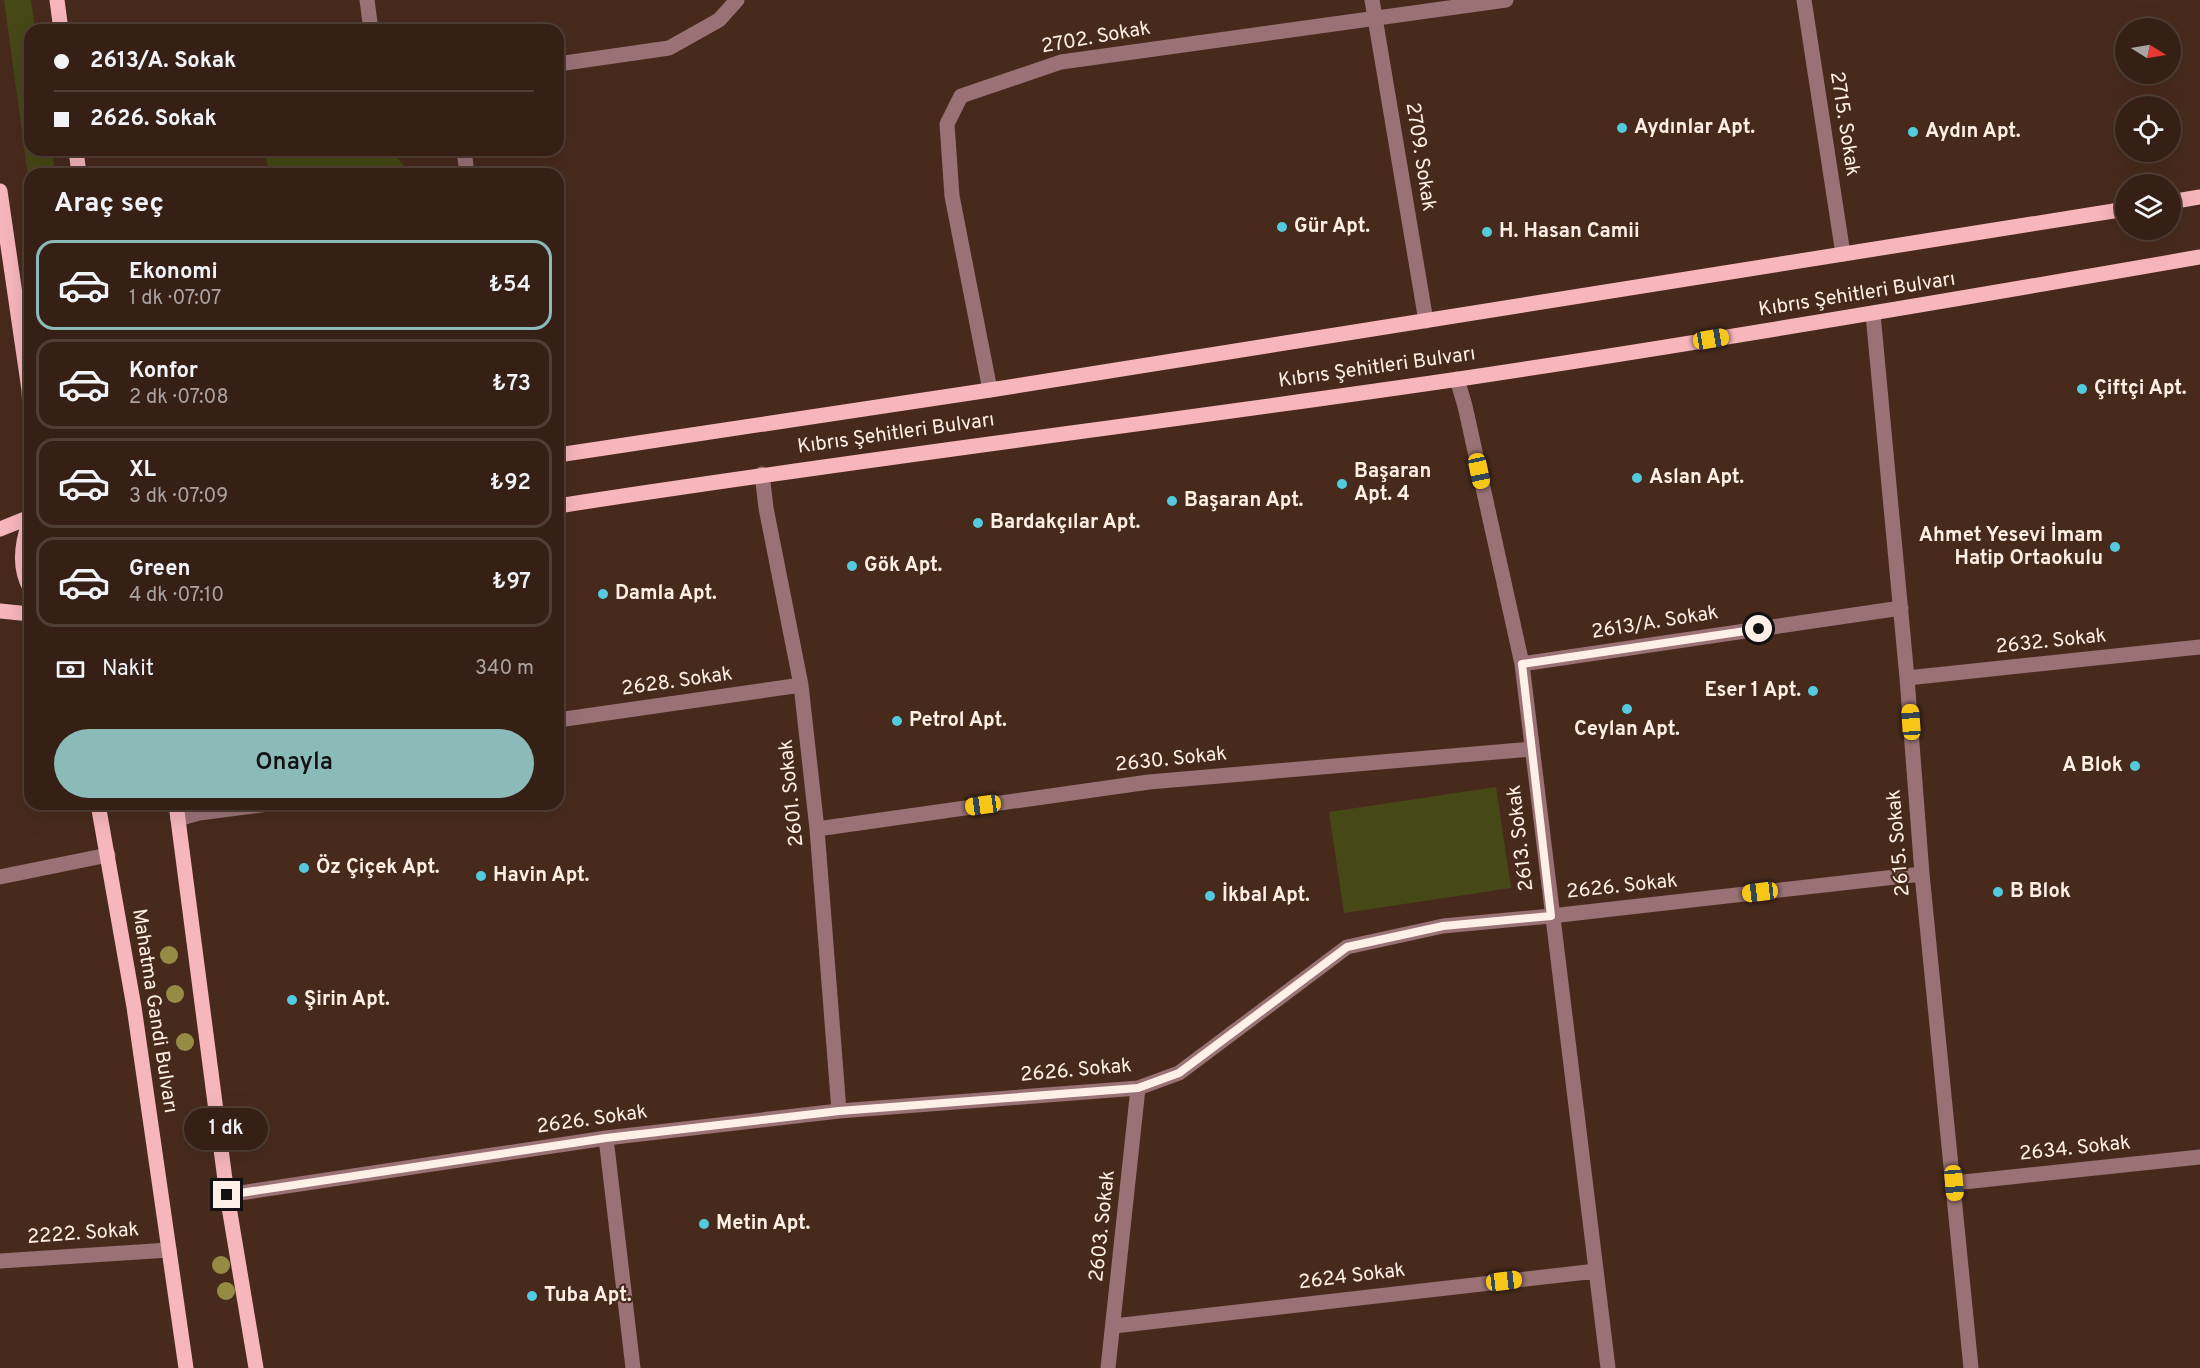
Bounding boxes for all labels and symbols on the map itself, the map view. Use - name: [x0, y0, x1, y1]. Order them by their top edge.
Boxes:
- street label: 2702. Sokak: [1039, 16, 1153, 60]
- north arrow: [2115, 18, 2181, 84]
- street label: 2715. Sokak: [1823, 70, 1865, 178]
- street label: 2709. Sokak: [1399, 101, 1441, 213]
- place label: Aydınlar Apt.: [1634, 115, 1755, 141]
- place label: Aydın Apt.: [1925, 119, 2021, 145]
- marker: Aydınlar Apt.: [1615, 121, 1629, 135]
- marker: Aydın Apt.: [1906, 125, 1920, 139]
- place label: Gür Apt.: [1294, 214, 1370, 240]
- place label: H. Hasan Camii: [1499, 219, 1640, 245]
- marker: Gür Apt.: [1275, 220, 1289, 234]
- marker: H. Hasan Camii: [1480, 225, 1494, 239]
- street label: Kıbrıs Şehitleri Bulvarı: [1757, 267, 1957, 323]
- car: [1692, 327, 1730, 351]
- street label: Kıbrıs Şehitleri Bulvarı: [1277, 341, 1477, 395]
- place label: Çiftçi Apt.: [2094, 376, 2187, 402]
- marker: Çiftçi Apt.: [2075, 382, 2089, 396]
- street label: Kıbrıs Şehitleri Bulvarı: [796, 407, 996, 461]
- car: [1466, 452, 1492, 490]
- place label: Başaran Apt. 4: [1354, 459, 1431, 508]
- place label: Aslan Apt.: [1649, 465, 1744, 491]
- marker: Aslan Apt.: [1630, 471, 1644, 485]
- marker: Başaran Apt. 4: [1335, 477, 1349, 491]
- place label: Başaran Apt.: [1184, 488, 1304, 514]
- marker: Başaran Apt.: [1165, 494, 1179, 508]
- place label: Bardakçılar Apt.: [990, 510, 1141, 536]
- marker: Bardakçılar Apt.: [971, 516, 985, 530]
- place label: Ahmet Yesevi İmam Hatip Ortaokulu: [1919, 521, 2103, 572]
- marker: Ahmet Yesevi İmam Hatip Ortaokulu: [2108, 540, 2122, 554]
- place label: Gök Apt.: [864, 553, 943, 579]
- marker: Gök Apt.: [845, 559, 859, 573]
- place label: Damla Apt.: [615, 581, 717, 607]
- marker: Damla Apt.: [596, 587, 610, 601]
- street label: 2613/A. Sokak: [1590, 600, 1720, 646]
- route start: [1745, 615, 1772, 642]
- street label: 2632. Sokak: [1994, 623, 2108, 661]
- street label: 2628. Sokak: [620, 661, 734, 703]
- place label: Eser 1 Apt.: [1704, 678, 1801, 704]
- marker: Eser 1 Apt.: [1806, 684, 1820, 698]
- marker: Ceylan Apt.: [1620, 702, 1634, 716]
- car: [1901, 703, 1921, 741]
- place label: Petrol Apt.: [909, 708, 1007, 734]
- marker: Petrol Apt.: [890, 714, 904, 728]
- place label: Ceylan Apt.: [1574, 717, 1680, 743]
- street label: 2601. Sokak: [773, 738, 811, 848]
- street label: 2630. Sokak: [1114, 741, 1228, 779]
- place label: A Blok: [2062, 753, 2123, 779]
- marker: A Blok: [2128, 759, 2142, 773]
- street label: 2613. Sokak: [1502, 783, 1540, 893]
- street label: 2615. Sokak: [1881, 788, 1917, 898]
- car: [964, 794, 1002, 816]
- place label: Öz Çiçek Apt.: [316, 854, 440, 881]
- marker: Öz Çiçek Apt.: [297, 861, 311, 875]
- place label: Havin Apt.: [493, 863, 589, 889]
- street label: 2626. Sokak: [1565, 868, 1679, 906]
- marker: Havin Apt.: [474, 869, 488, 883]
- place label: B Blok: [2010, 879, 2071, 905]
- place label: İkbal Apt.: [1222, 881, 1310, 909]
- car: [1741, 881, 1779, 903]
- marker: B Blok: [1991, 885, 2005, 899]
- marker: İkbal Apt.: [1203, 889, 1217, 903]
- street label: Mahatma Gandi Bulvarı: [125, 907, 183, 1115]
- place label: Şirin Apt.: [304, 987, 390, 1013]
- marker: Şirin Apt.: [285, 993, 299, 1007]
- street label: 2626. Sokak: [1019, 1053, 1133, 1089]
- street label: 2626. Sokak: [535, 1099, 649, 1141]
- callout: 1 dk: [185, 1108, 269, 1150]
- street label: 2634. Sokak: [2018, 1130, 2132, 1168]
- car: [1943, 1164, 1965, 1202]
- street label: 2603. Sokak: [1084, 1169, 1122, 1283]
- route end: [213, 1181, 240, 1208]
- place label: Metin Apt.: [716, 1211, 811, 1237]
- street label: 2222. Sokak: [26, 1217, 140, 1251]
- marker: Metin Apt.: [697, 1217, 711, 1231]
- street label: 2624 Sokak: [1297, 1258, 1407, 1296]
- car: [1485, 1270, 1523, 1292]
- place label: Tuba Apt.: [544, 1283, 632, 1309]
- marker: Tuba Apt.: [525, 1289, 539, 1303]

